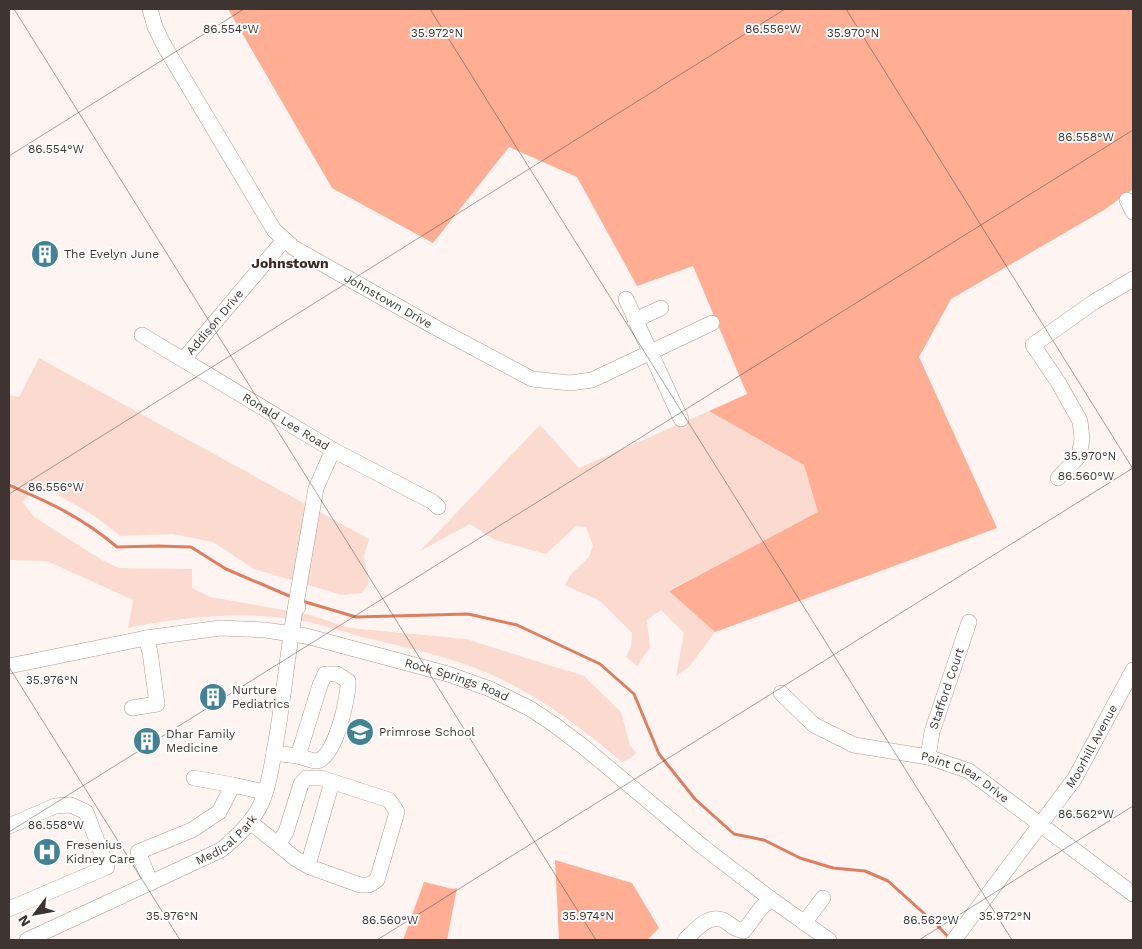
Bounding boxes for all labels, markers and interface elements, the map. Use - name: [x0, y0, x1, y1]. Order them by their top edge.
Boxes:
- text: 86.554°W: [203, 22, 260, 36]
- text: 86.556°W: [745, 22, 802, 36]
- text: 35.972°N: [411, 26, 463, 40]
- text: 35.970°N: [827, 26, 879, 40]
- text: 86.558°W: [1058, 130, 1115, 144]
- text: 86.554°W: [28, 142, 85, 156]
- building icon: The Evelyn June: [30, 239, 60, 269]
- place label: The Evelyn June: [64, 247, 159, 261]
- district label: Johnstown: [251, 255, 329, 271]
- street label: Johnstown Drive: [342, 271, 435, 331]
- street label: Addison Drive: [183, 287, 246, 358]
- street label: Ronald Lee Road: [240, 390, 332, 453]
- text: 35.970°N: [1064, 449, 1116, 463]
- text: 86.560°W: [1058, 469, 1115, 483]
- text: 86.556°W: [28, 480, 85, 494]
- street label: Stafford Court: [926, 646, 967, 731]
- street label: Rock Springs Road: [403, 656, 511, 704]
- text: 35.976°N: [26, 673, 78, 687]
- building icon: Nurture Pediatrics: [198, 682, 228, 712]
- place label: Nurture Pediatrics: [232, 683, 290, 711]
- street label: Moorhill Avenue: [1063, 702, 1120, 791]
- school or university icon: Primrose School: [345, 717, 375, 747]
- place label: Primrose School: [379, 725, 475, 739]
- building icon: Dhar Family Medicine: [132, 726, 162, 756]
- place label: Dhar Family Medicine: [166, 727, 236, 755]
- street label: Point Clear Drive: [920, 749, 1012, 806]
- text: 86.562°W: [1058, 807, 1115, 821]
- street label: Medical Park: [193, 812, 260, 868]
- text: 86.558°W: [28, 818, 85, 832]
- hospital icon: Fresenius Kidney Care: [32, 837, 62, 867]
- place label: Fresenius Kidney Care: [66, 838, 135, 866]
- north arrow: [10, 889, 60, 939]
- text: 35.976°N: [146, 909, 198, 923]
- text: 35.974°N: [562, 909, 614, 923]
- text: 35.972°N: [979, 909, 1031, 923]
- text: N: [14, 912, 34, 930]
- text: 86.560°W: [362, 913, 419, 927]
- text: 86.562°W: [903, 913, 960, 927]

